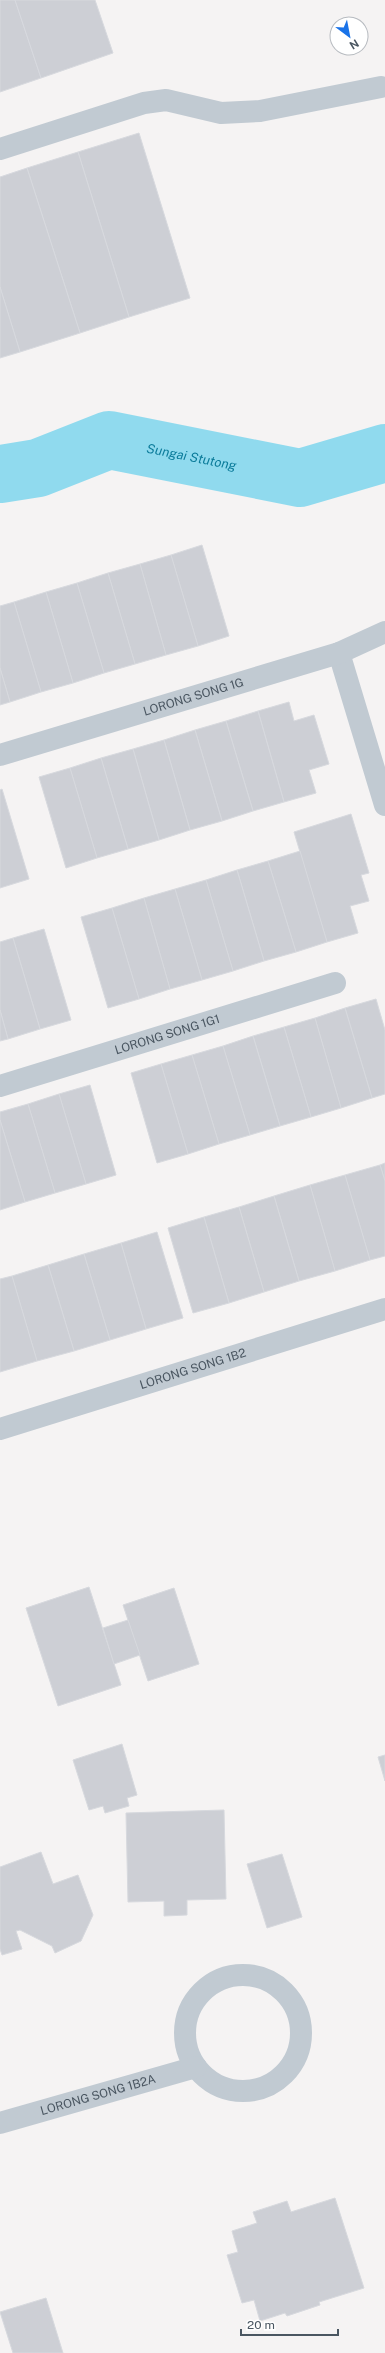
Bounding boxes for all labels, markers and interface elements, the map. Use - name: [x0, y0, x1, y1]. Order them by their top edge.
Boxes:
- north arrow: [329, 16, 369, 56]
- text: N: [347, 37, 361, 52]
- water label: Sungai Stutong: [145, 440, 238, 473]
- street label: LORONG SONG 1G: [141, 675, 245, 719]
- street label: LORONG SONG 1G1: [113, 1012, 222, 1057]
- street label: LORONG SONG 1B2: [138, 1346, 248, 1392]
- street label: LORONG SONG 1B2A: [39, 2072, 158, 2118]
- scale bar: [241, 2311, 338, 2337]
- text: 20 m: [247, 2318, 275, 2332]

